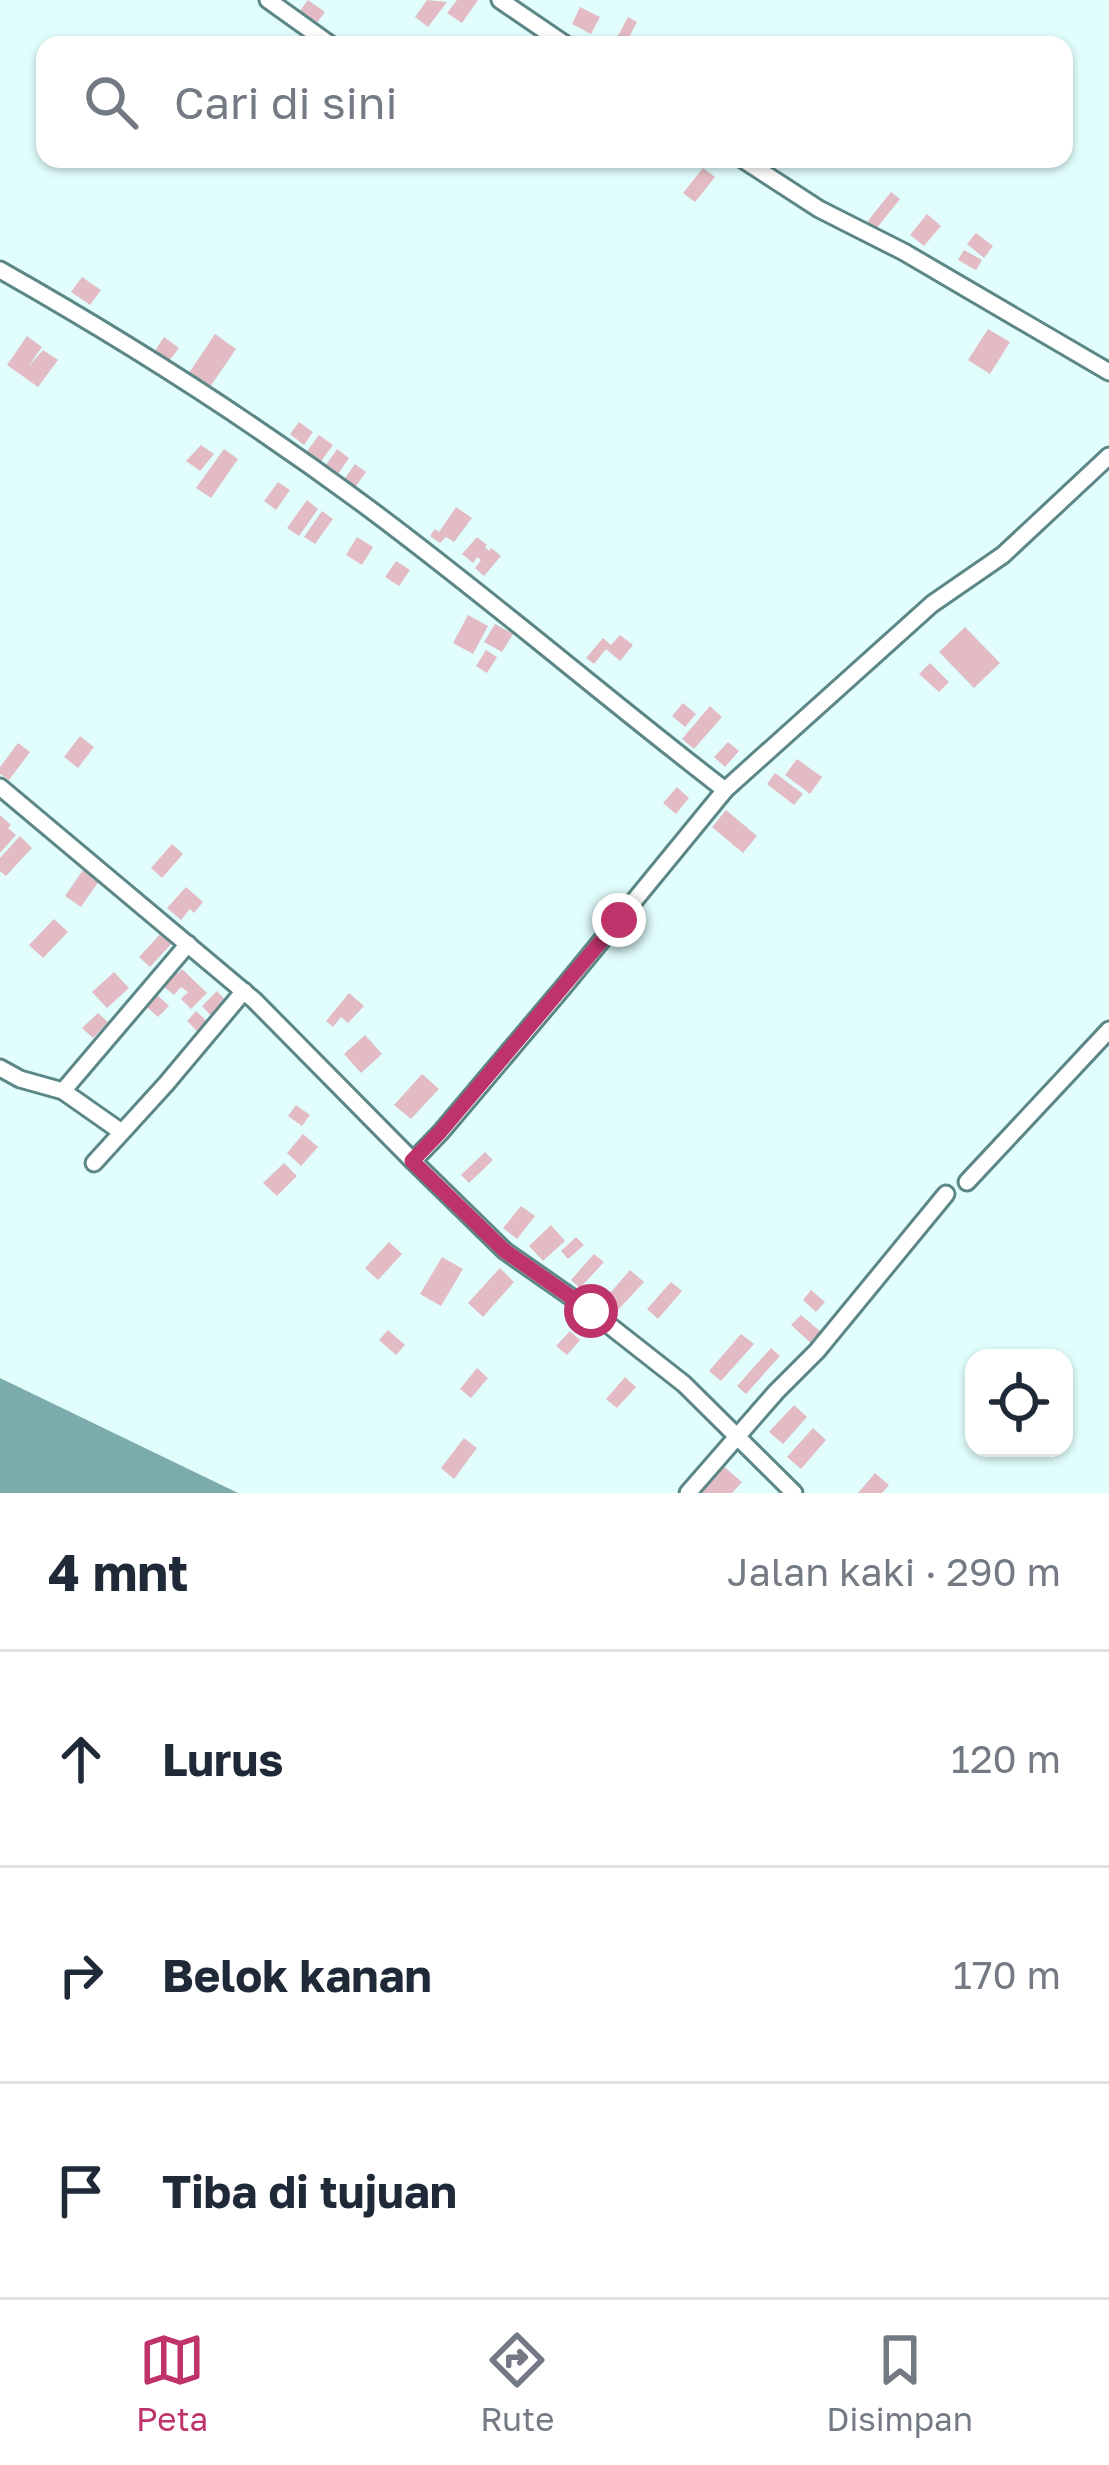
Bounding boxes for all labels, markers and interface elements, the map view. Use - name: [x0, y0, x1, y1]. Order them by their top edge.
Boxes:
- search box: [36, 36, 1073, 168]
- icon: search: [78, 69, 144, 135]
- text: Cari di sini: [174, 75, 398, 129]
- route end: [592, 893, 646, 947]
- route start: [564, 1284, 618, 1338]
- map controls: [965, 1349, 1073, 1457]
- button: locate: [965, 1349, 1073, 1457]
- text: 4 mnt: [48, 1541, 189, 1602]
- text: Jalan kaki · 290 m: [727, 1548, 1061, 1595]
- icon: ahead: [48, 1726, 114, 1792]
- text: Lurus: [162, 1732, 284, 1786]
- text: 120 m: [951, 1735, 1061, 1782]
- icon: right: [48, 1942, 114, 2008]
- text: Belok kanan: [162, 1948, 432, 2002]
- text: 170 m: [953, 1951, 1061, 1998]
- icon: arrive: [48, 2158, 114, 2224]
- text: Tiba di tujuan: [162, 2164, 457, 2218]
- tab: Peta: [136, 2327, 208, 2438]
- tab: Rute: [480, 2327, 554, 2438]
- tab: Disimpan: [826, 2327, 973, 2438]

